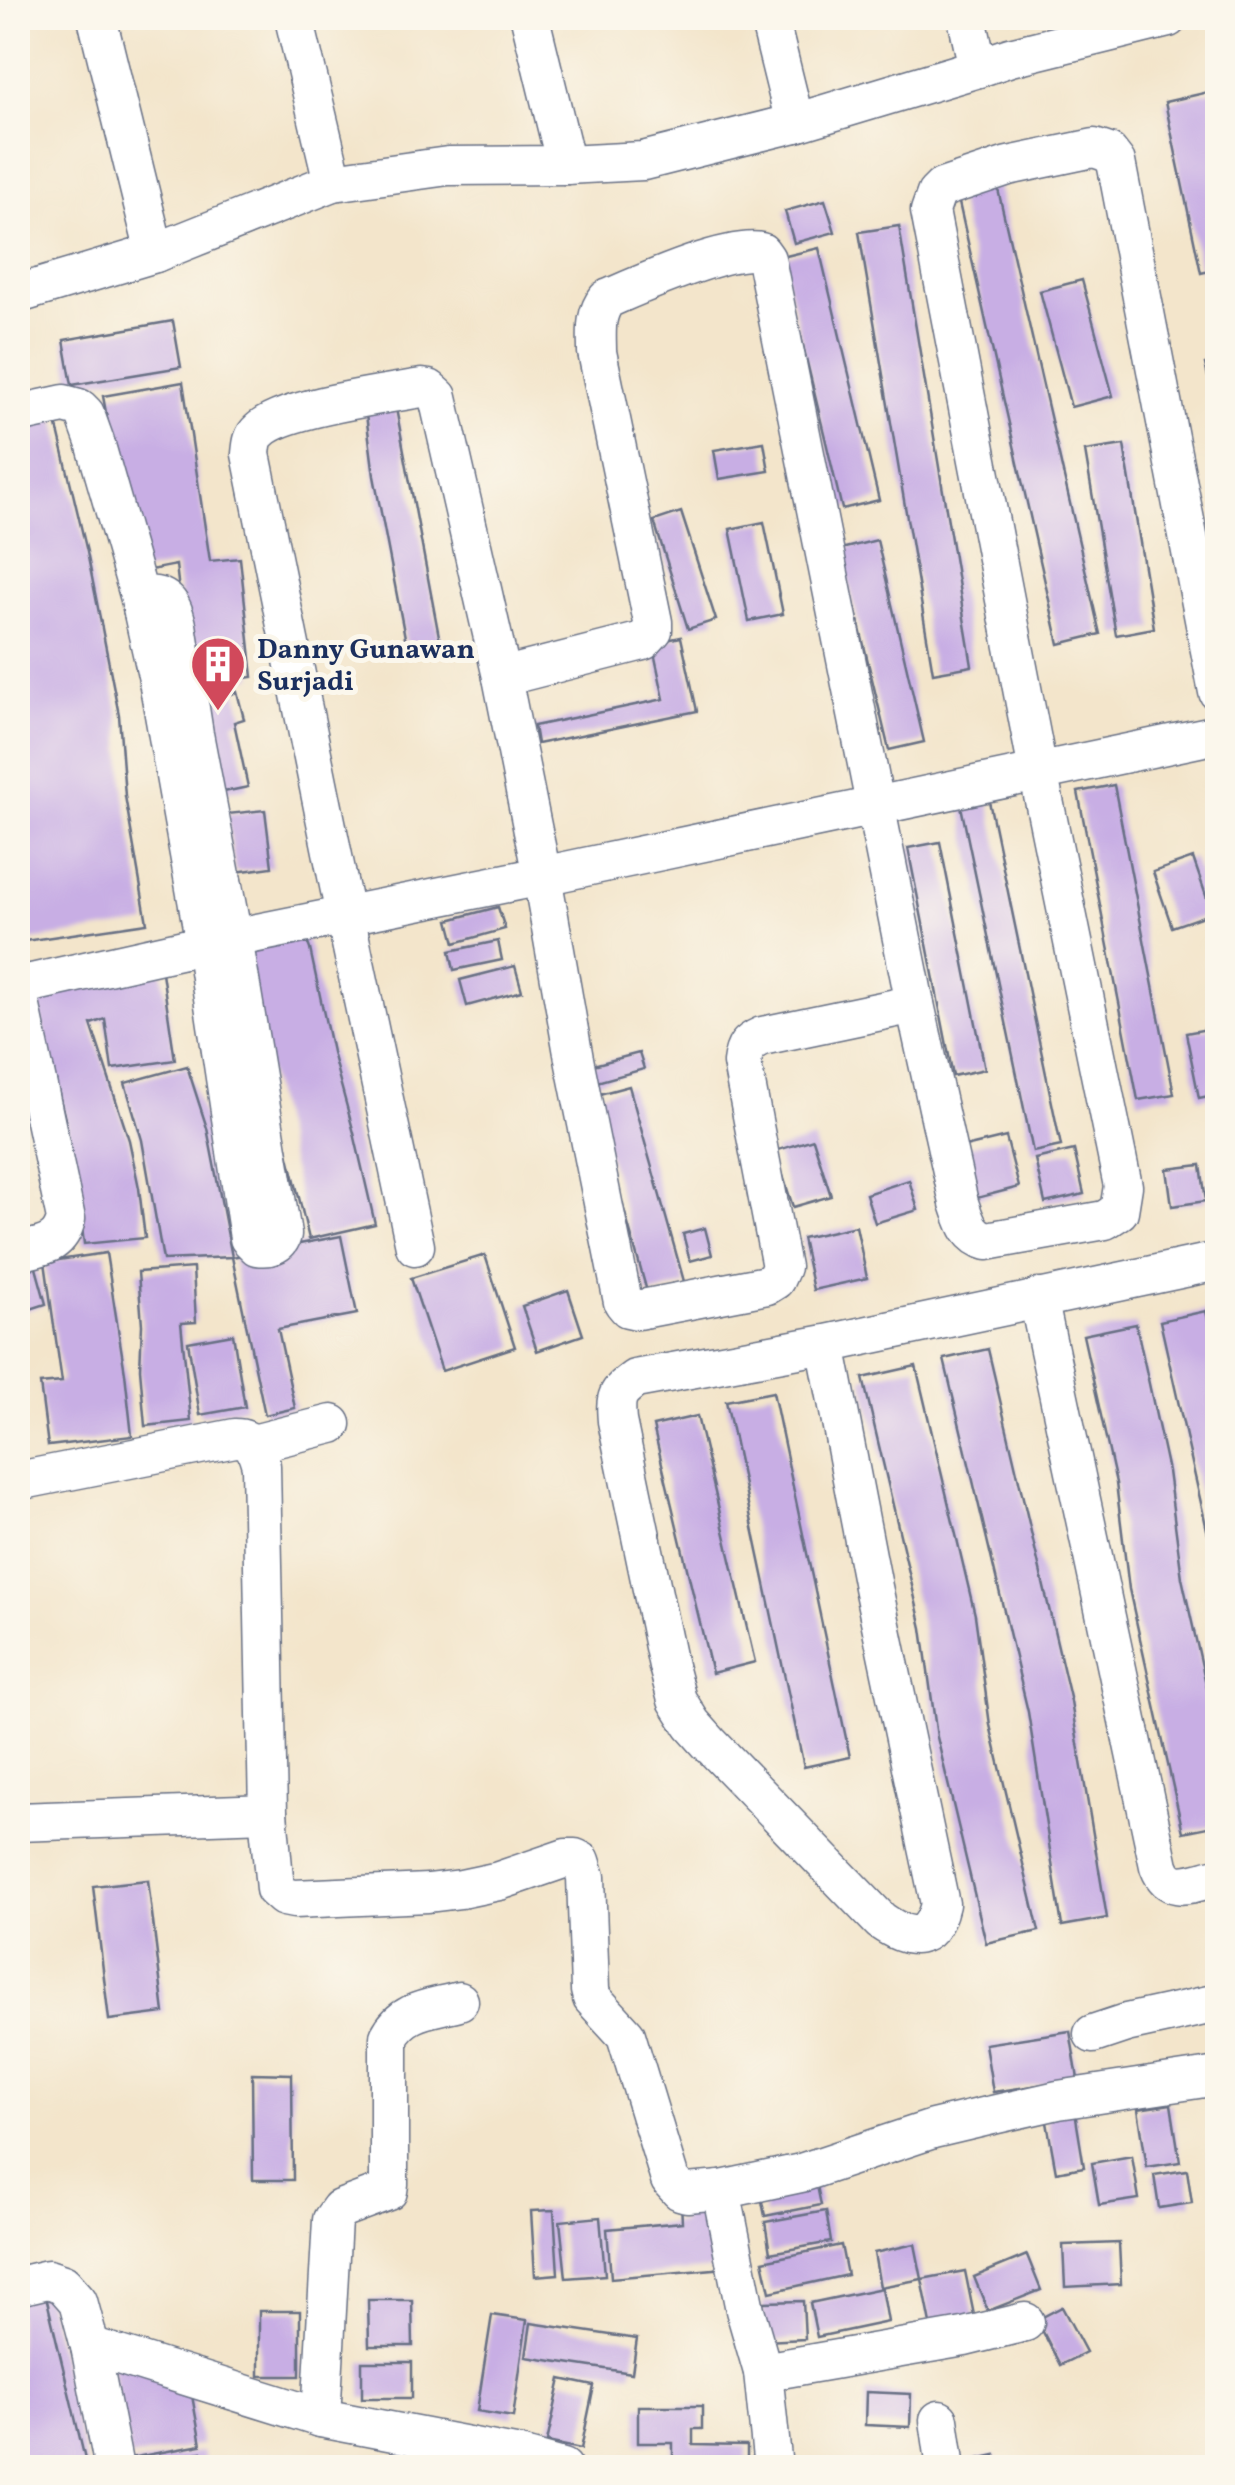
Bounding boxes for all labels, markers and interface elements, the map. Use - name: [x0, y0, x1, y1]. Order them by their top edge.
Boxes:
- place label: Danny Gunawan Surjadi: [257, 631, 475, 702]
- building icon: Danny Gunawan Surjadi: [188, 634, 248, 713]

